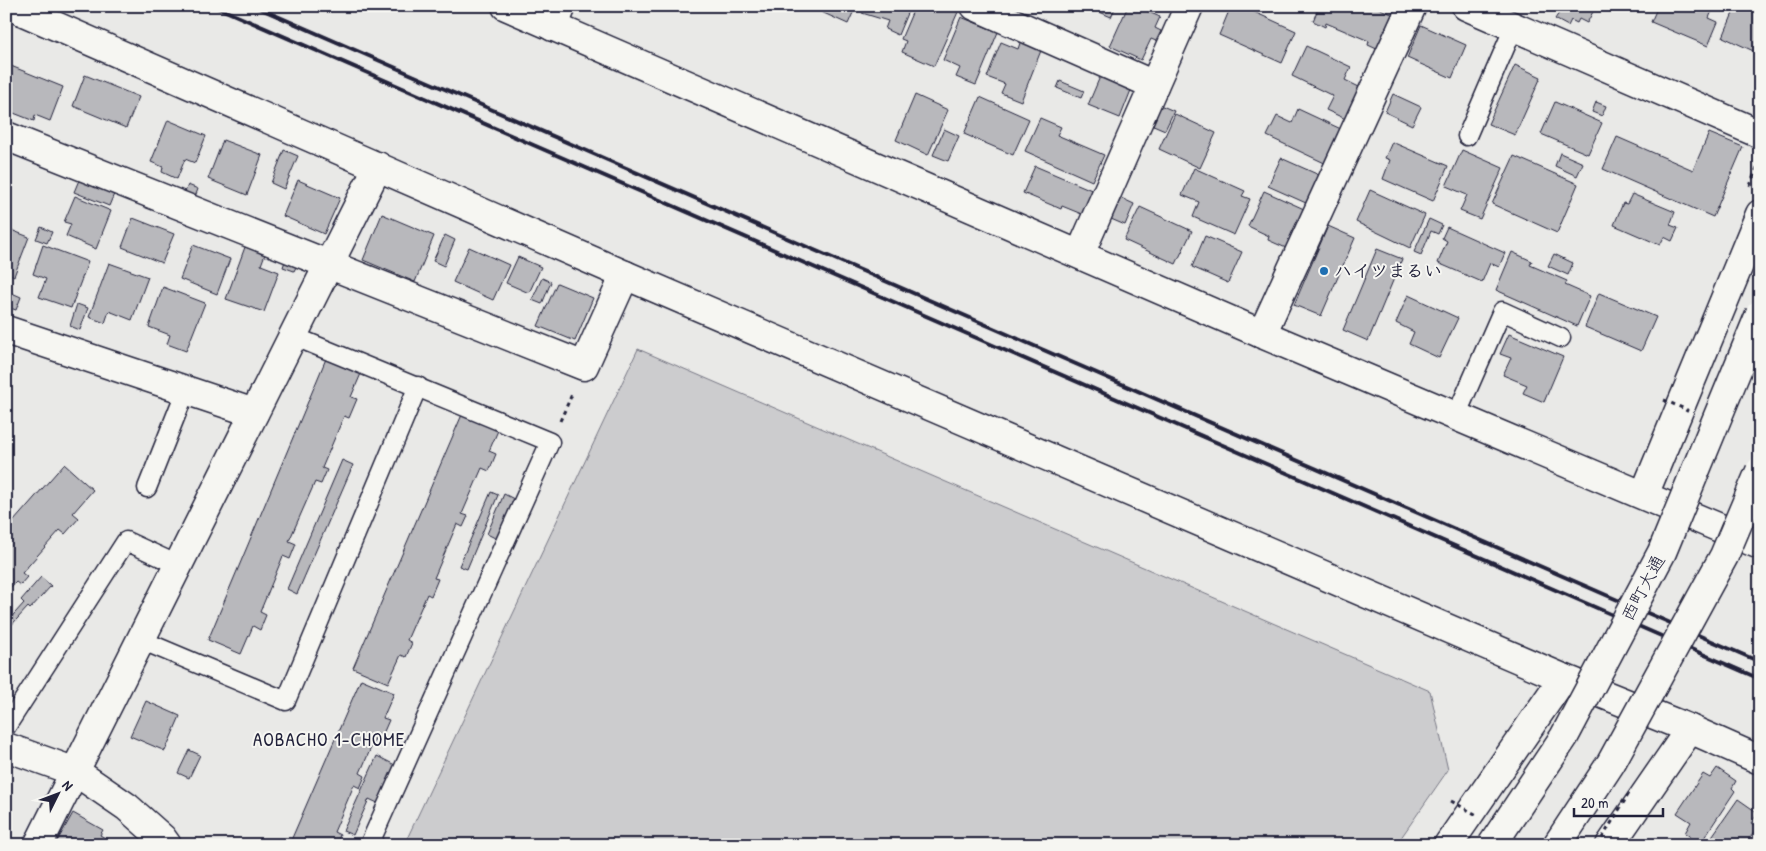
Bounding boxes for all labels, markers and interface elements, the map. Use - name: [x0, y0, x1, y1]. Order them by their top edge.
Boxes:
- place label: ハイツまるい: [1334, 258, 1442, 283]
- marker: ハイツまるい: [1318, 265, 1330, 277]
- street label: 西町大通: [1615, 550, 1670, 625]
- district label: AOBACHO 1-CHOME: [253, 726, 405, 752]
- north arrow: [32, 768, 82, 818]
- text: N: [58, 776, 78, 794]
- scale bar: [1574, 786, 1662, 818]
- text: 20 m: [1581, 792, 1608, 813]

